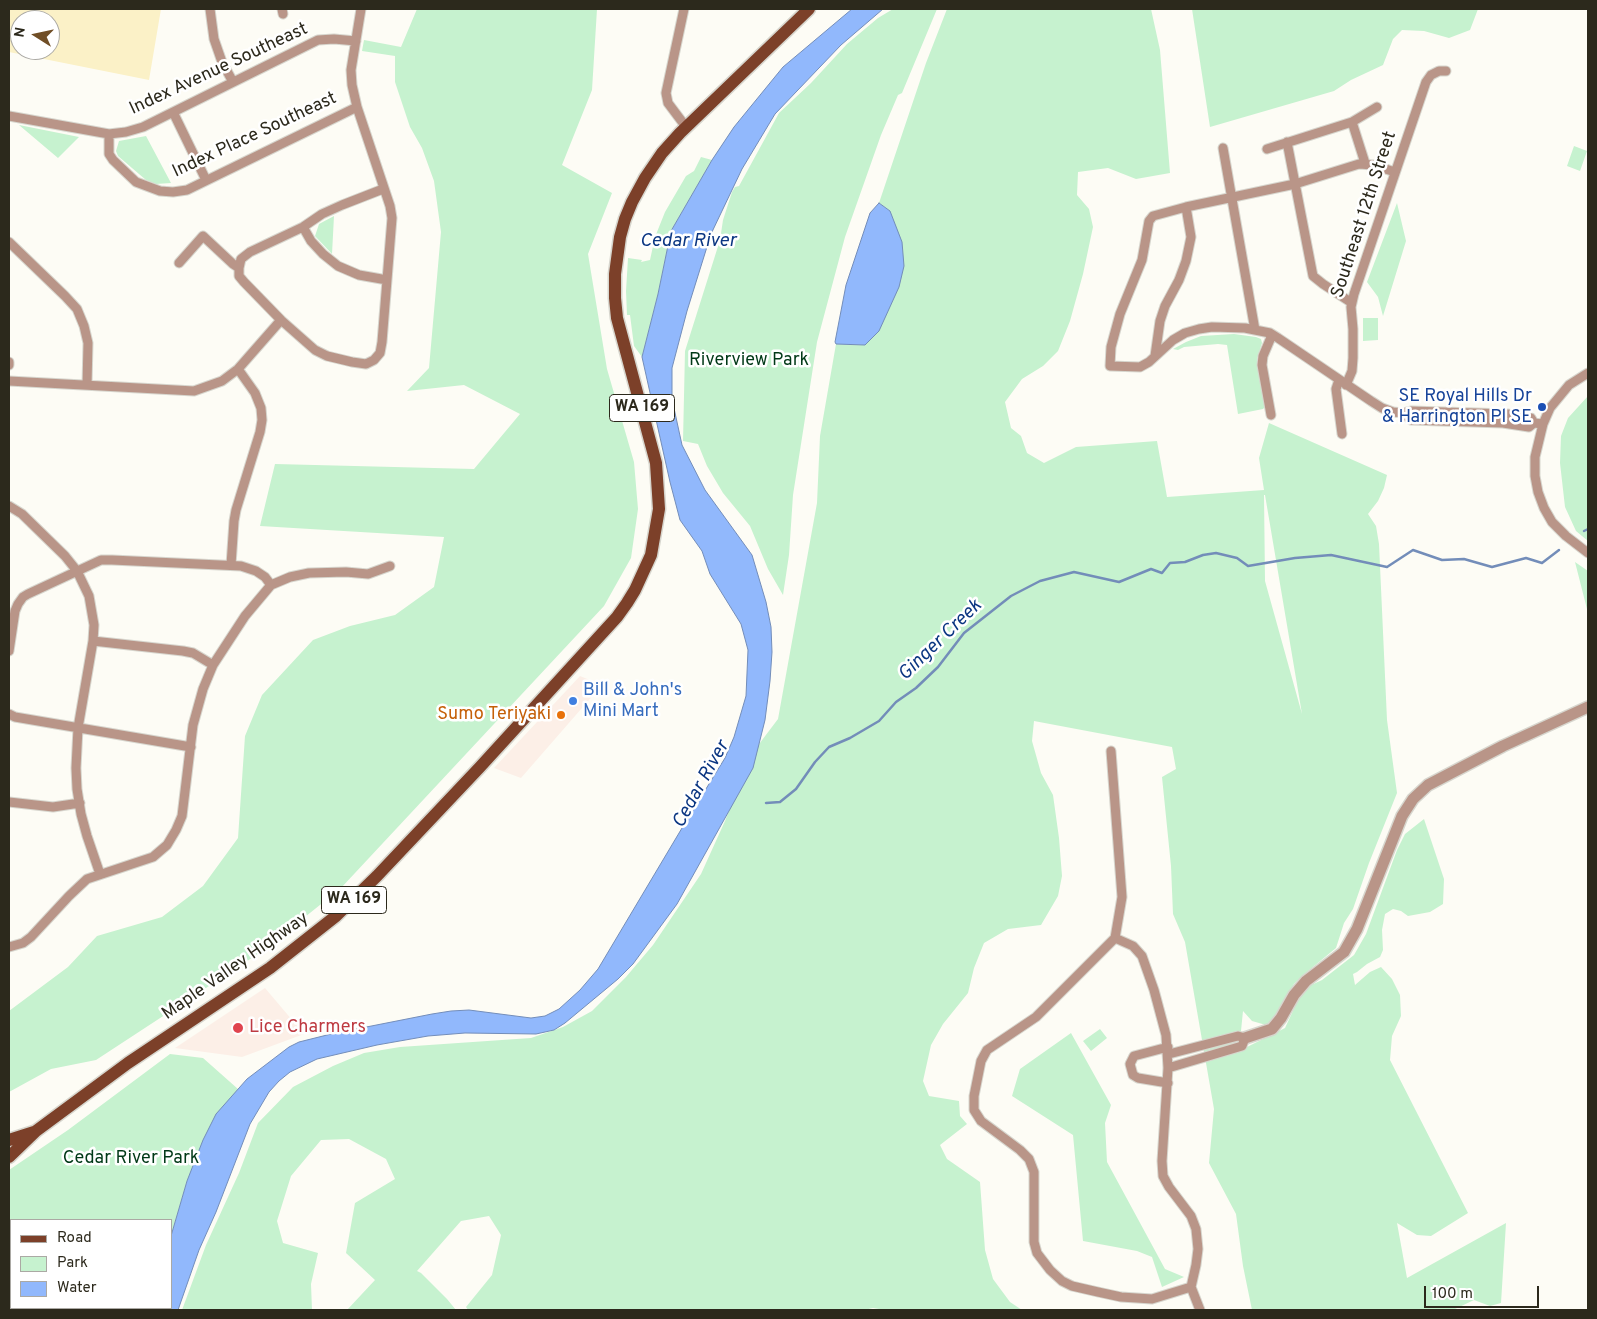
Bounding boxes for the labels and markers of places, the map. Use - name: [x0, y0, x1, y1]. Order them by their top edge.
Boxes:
- place label: SE Royal Hills Dr & Harrington Pl SE: [1382, 386, 1532, 428]
- marker: SE Royal Hills Dr & Harrington Pl SE: [1536, 401, 1548, 413]
- place label: Bill & John's Mini Mart: [583, 680, 682, 722]
- marker: Bill & John's Mini Mart: [567, 695, 579, 707]
- place label: Sumo Teriyaki: [437, 704, 551, 726]
- marker: Sumo Teriyaki: [555, 709, 567, 721]
- place label: Lice Charmers: [249, 1017, 366, 1039]
- marker: Lice Charmers: [231, 1021, 245, 1035]

